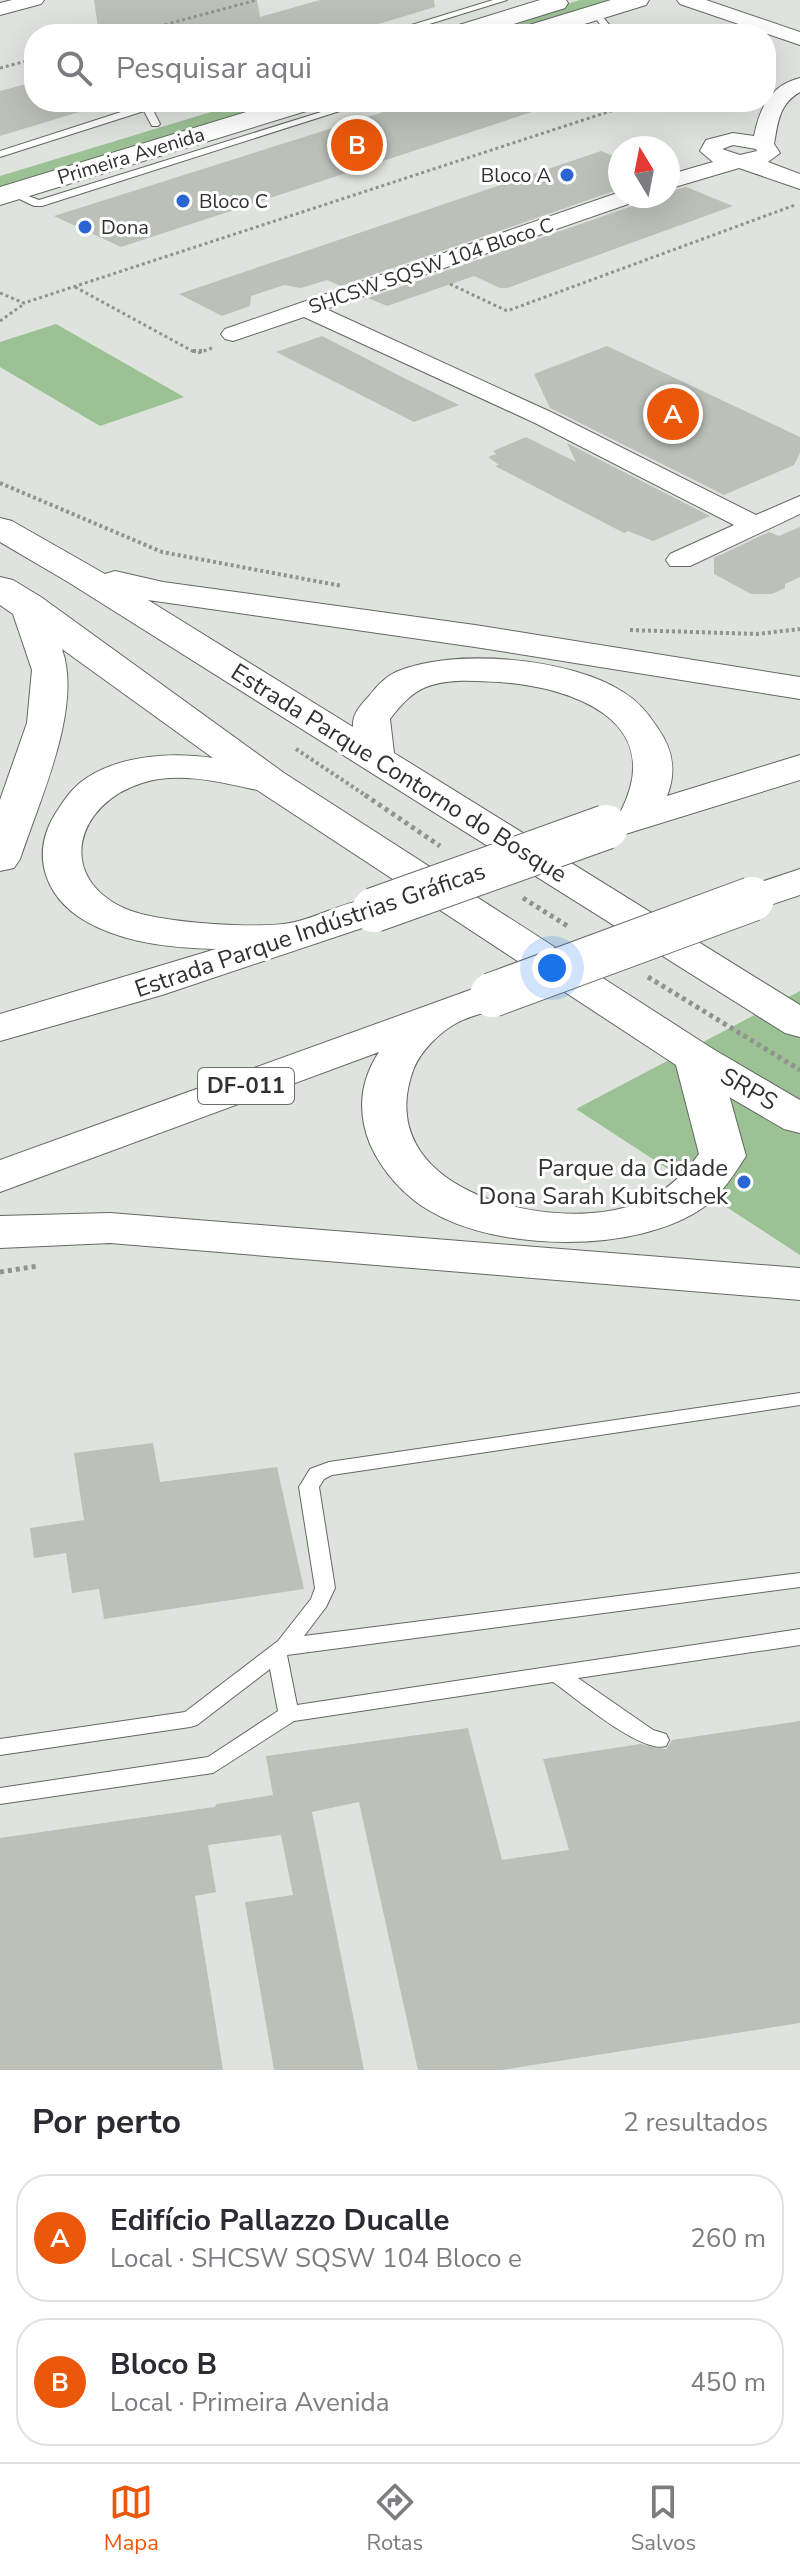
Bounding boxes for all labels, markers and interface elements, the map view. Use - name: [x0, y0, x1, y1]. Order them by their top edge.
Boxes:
- search box: [24, 24, 776, 112]
- icon: search: [52, 46, 96, 90]
- text: Pesquisar aqui: [116, 48, 312, 89]
- pin: B: [331, 115, 383, 175]
- street label: Primeira Avenida: [54, 121, 208, 191]
- north arrow: [608, 136, 680, 208]
- place label: Bloco A: [481, 162, 551, 189]
- marker: Bloco A: [558, 166, 576, 184]
- place label: Bloco C: [199, 188, 268, 215]
- marker: Bloco C: [174, 192, 192, 210]
- street label: SHCSW SQSW 104 Bloco C: [305, 211, 557, 321]
- place label: Dona: [101, 214, 149, 241]
- marker: Dona: [76, 218, 94, 236]
- pin: A: [647, 384, 699, 444]
- street label: Estrada Parque Contorno do Bosque: [225, 656, 573, 890]
- street label: Estrada Parque Indústrias Gráficas: [130, 855, 490, 1005]
- your location: [532, 948, 572, 988]
- street label: SRPS: [715, 1060, 783, 1118]
- road number: DF-011: [198, 1068, 294, 1104]
- place label: Parque da Cidade Dona Sarah Kubitschek: [479, 1152, 729, 1212]
- marker: Parque da Cidade Dona Sarah Kubitschek: [735, 1173, 753, 1191]
- text: Por perto: [32, 2099, 181, 2145]
- text: 2 resultados: [623, 2105, 768, 2140]
- text: Edifício Pallazzo Ducalle: [110, 2200, 450, 2241]
- text: A: [50, 2221, 70, 2256]
- text: 260 m: [690, 2221, 766, 2256]
- text: Local · SHCSW SQSW 104 Bloco e: [110, 2241, 522, 2276]
- text: Bloco B: [110, 2344, 217, 2385]
- text: B: [51, 2365, 69, 2400]
- text: 450 m: [690, 2365, 766, 2400]
- text: Local · Primeira Avenida: [110, 2385, 389, 2420]
- tab: Mapa: [104, 2480, 159, 2558]
- tab: Rotas: [367, 2480, 423, 2558]
- tab: Salvos: [631, 2480, 696, 2558]

